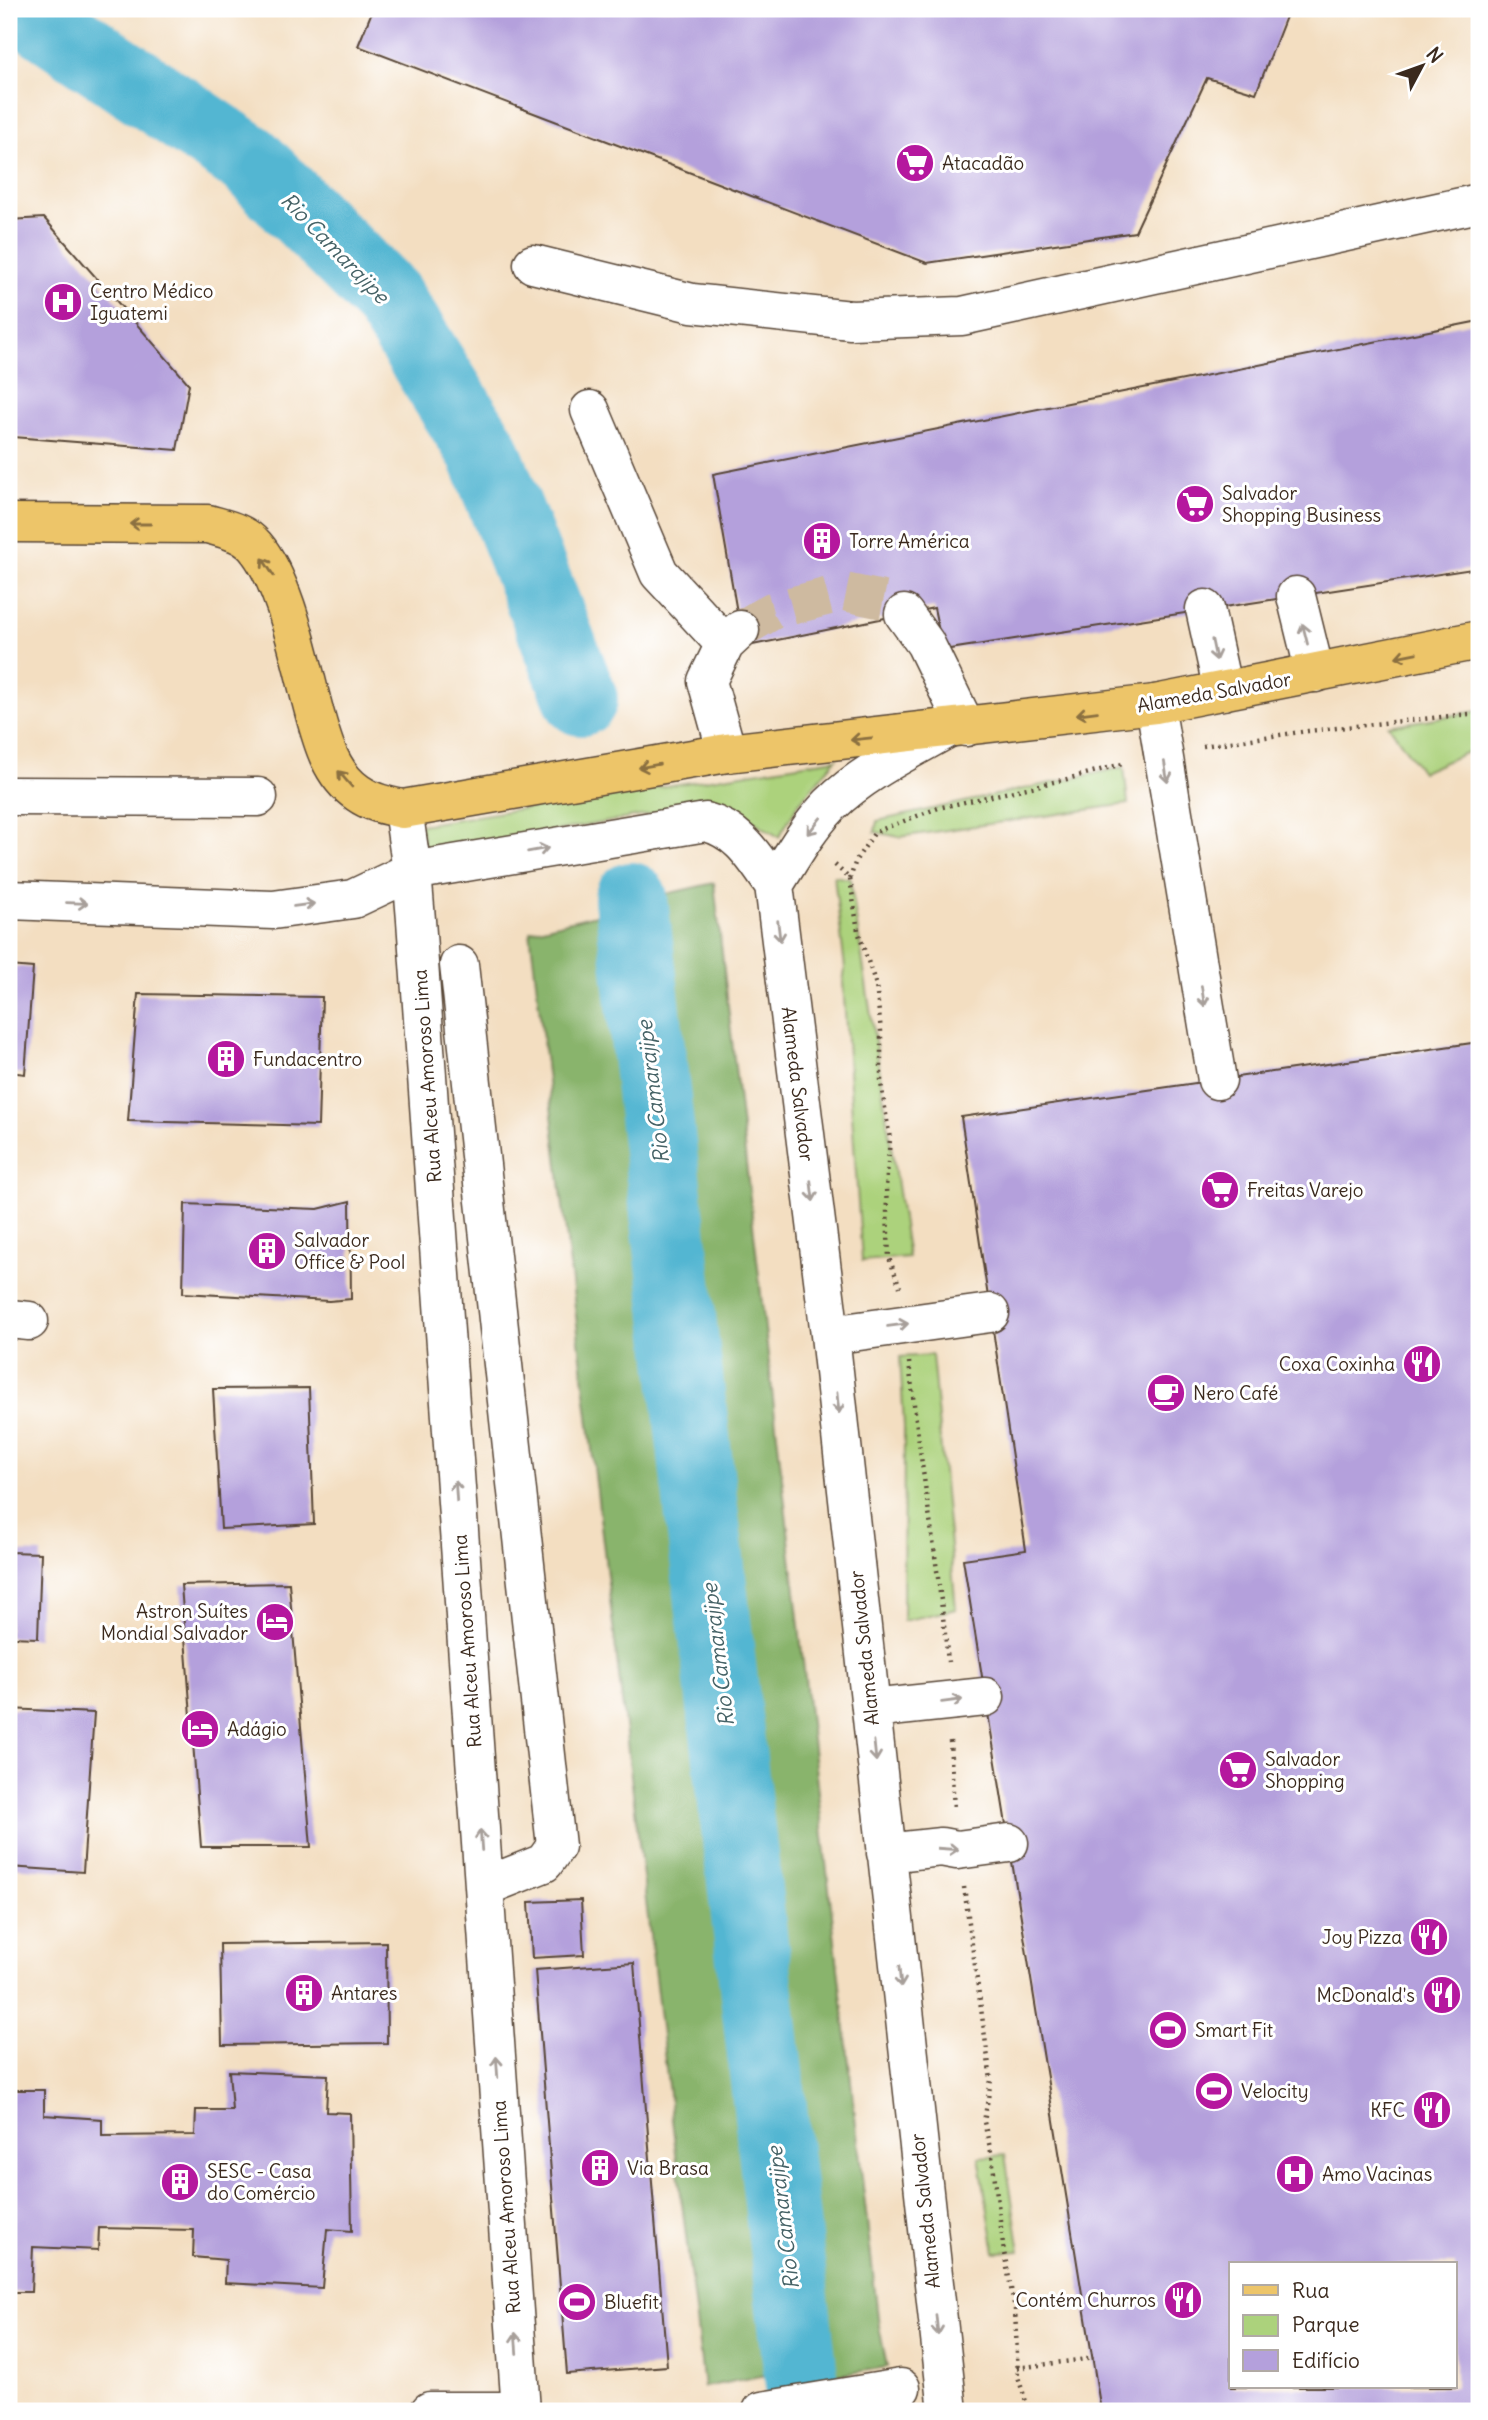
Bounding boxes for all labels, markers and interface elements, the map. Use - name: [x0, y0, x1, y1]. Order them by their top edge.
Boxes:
- north arrow: [1386, 32, 1456, 102]
- text: N: [1421, 42, 1448, 68]
- supermarket icon: Atacadão: [894, 142, 936, 184]
- place label: Atacadão: [942, 151, 1024, 175]
- water label: Rio Camarajipe: [275, 187, 396, 310]
- place label: Centro Médico Iguatemi: [90, 279, 213, 325]
- hospital icon: Centro Médico Iguatemi: [42, 281, 84, 323]
- place label: Salvador Shopping Business: [1222, 481, 1381, 527]
- supermarket icon: Salvador Shopping Business: [1174, 483, 1216, 525]
- one-way arrow: [128, 517, 151, 531]
- building icon: Torre América: [801, 520, 843, 562]
- place label: Torre América: [849, 529, 970, 553]
- one-way arrow: [261, 557, 275, 577]
- one-way arrow: [1298, 624, 1311, 646]
- one-way arrow: [1208, 638, 1222, 661]
- one-way arrow: [1395, 649, 1418, 662]
- street label: Alameda Salvador: [1135, 667, 1293, 717]
- one-way arrow: [1076, 706, 1099, 719]
- one-way arrow: [850, 732, 873, 745]
- one-way arrow: [638, 760, 661, 773]
- one-way arrow: [1160, 760, 1173, 783]
- one-way arrow: [337, 770, 353, 788]
- one-way arrow: [806, 816, 821, 834]
- one-way arrow: [526, 843, 549, 856]
- one-way arrow: [65, 896, 88, 909]
- one-way arrow: [292, 899, 315, 912]
- one-way arrow: [773, 919, 786, 942]
- street label: Rua Alceu Amoroso Lima: [408, 968, 446, 1183]
- one-way arrow: [1197, 984, 1210, 1007]
- street label: Alameda Salvador: [777, 1005, 819, 1163]
- water label: Rio Camarajipe: [631, 1017, 675, 1165]
- building icon: Fundacentro: [205, 1038, 247, 1080]
- place label: Fundacentro: [253, 1047, 362, 1071]
- supermarket icon: Freitas Varejo: [1199, 1169, 1241, 1211]
- place label: Freitas Varejo: [1247, 1178, 1363, 1202]
- one-way arrow: [806, 1179, 819, 1202]
- place label: Salvador Office & Pool: [294, 1228, 405, 1274]
- building icon: Salvador Office & Pool: [246, 1230, 288, 1272]
- one-way arrow: [886, 1319, 909, 1332]
- restaurant icon: Coxa Coxinha: [1401, 1343, 1443, 1385]
- place label: Coxa Coxinha: [1279, 1352, 1395, 1376]
- cafe icon: Nero Café: [1145, 1372, 1187, 1414]
- place label: Nero Café: [1193, 1381, 1278, 1405]
- one-way arrow: [831, 1391, 844, 1413]
- one-way arrow: [449, 1480, 462, 1503]
- street label: Rua Alceu Amoroso Lima: [448, 1533, 486, 1748]
- street label: Alameda Salvador: [844, 1569, 884, 1727]
- water label: Rio Camarajipe: [696, 1580, 740, 1728]
- place label: Astron Suítes Mondial Salvador: [101, 1599, 248, 1645]
- hotel icon: Astron Suítes Mondial Salvador: [254, 1601, 296, 1643]
- one-way arrow: [940, 1695, 963, 1708]
- hotel icon: Adágio: [179, 1708, 221, 1750]
- place label: Adágio: [227, 1717, 287, 1741]
- one-way arrow: [869, 1739, 882, 1761]
- place label: Salvador Shopping: [1265, 1747, 1345, 1793]
- supermarket icon: Salvador Shopping: [1217, 1749, 1259, 1791]
- one-way arrow: [474, 1830, 487, 1852]
- one-way arrow: [936, 1843, 959, 1856]
- restaurant icon: Joy Pizza: [1408, 1916, 1450, 1958]
- place label: Joy Pizza: [1322, 1925, 1402, 1949]
- one-way arrow: [893, 1965, 906, 1988]
- building icon: Antares: [283, 1972, 325, 2014]
- restaurant icon: McDonald's: [1421, 1974, 1463, 2016]
- place label: Antares: [331, 1981, 397, 2005]
- place label: McDonald's: [1317, 1983, 1415, 2007]
- sports icon: Smart Fit: [1147, 2009, 1189, 2051]
- place label: Smart Fit: [1195, 2018, 1273, 2042]
- one-way arrow: [490, 2057, 503, 2079]
- sports icon: Velocity: [1193, 2070, 1235, 2112]
- place label: Velocity: [1241, 2079, 1308, 2103]
- restaurant icon: KFC: [1411, 2089, 1453, 2131]
- place label: KFC: [1370, 2098, 1405, 2122]
- street label: Rua Alceu Amoroso Lima: [487, 2099, 525, 2314]
- street label: Alameda Salvador: [905, 2132, 945, 2290]
- water label: Rio Camarajipe: [761, 2143, 805, 2291]
- building icon: Via Brasa: [579, 2147, 621, 2189]
- hospital icon: Amo Vacinas: [1274, 2153, 1316, 2195]
- place label: Via Brasa: [627, 2156, 709, 2180]
- place label: SESC - Casa do Comércio: [207, 2159, 315, 2205]
- building icon: SESC - Casa do Comércio: [159, 2161, 201, 2203]
- place label: Amo Vacinas: [1322, 2162, 1432, 2186]
- legend: [1229, 2262, 1456, 2388]
- text: Rua: [1292, 2277, 1329, 2304]
- restaurant icon: Contém Churros: [1162, 2279, 1204, 2321]
- sports icon: Bluefit: [556, 2281, 598, 2323]
- place label: Contém Churros: [1015, 2288, 1156, 2312]
- place label: Bluefit: [604, 2290, 659, 2314]
- text: Parque: [1292, 2311, 1360, 2338]
- one-way arrow: [931, 2313, 944, 2336]
- one-way arrow: [509, 2332, 522, 2355]
- text: Edifício: [1292, 2347, 1360, 2374]

